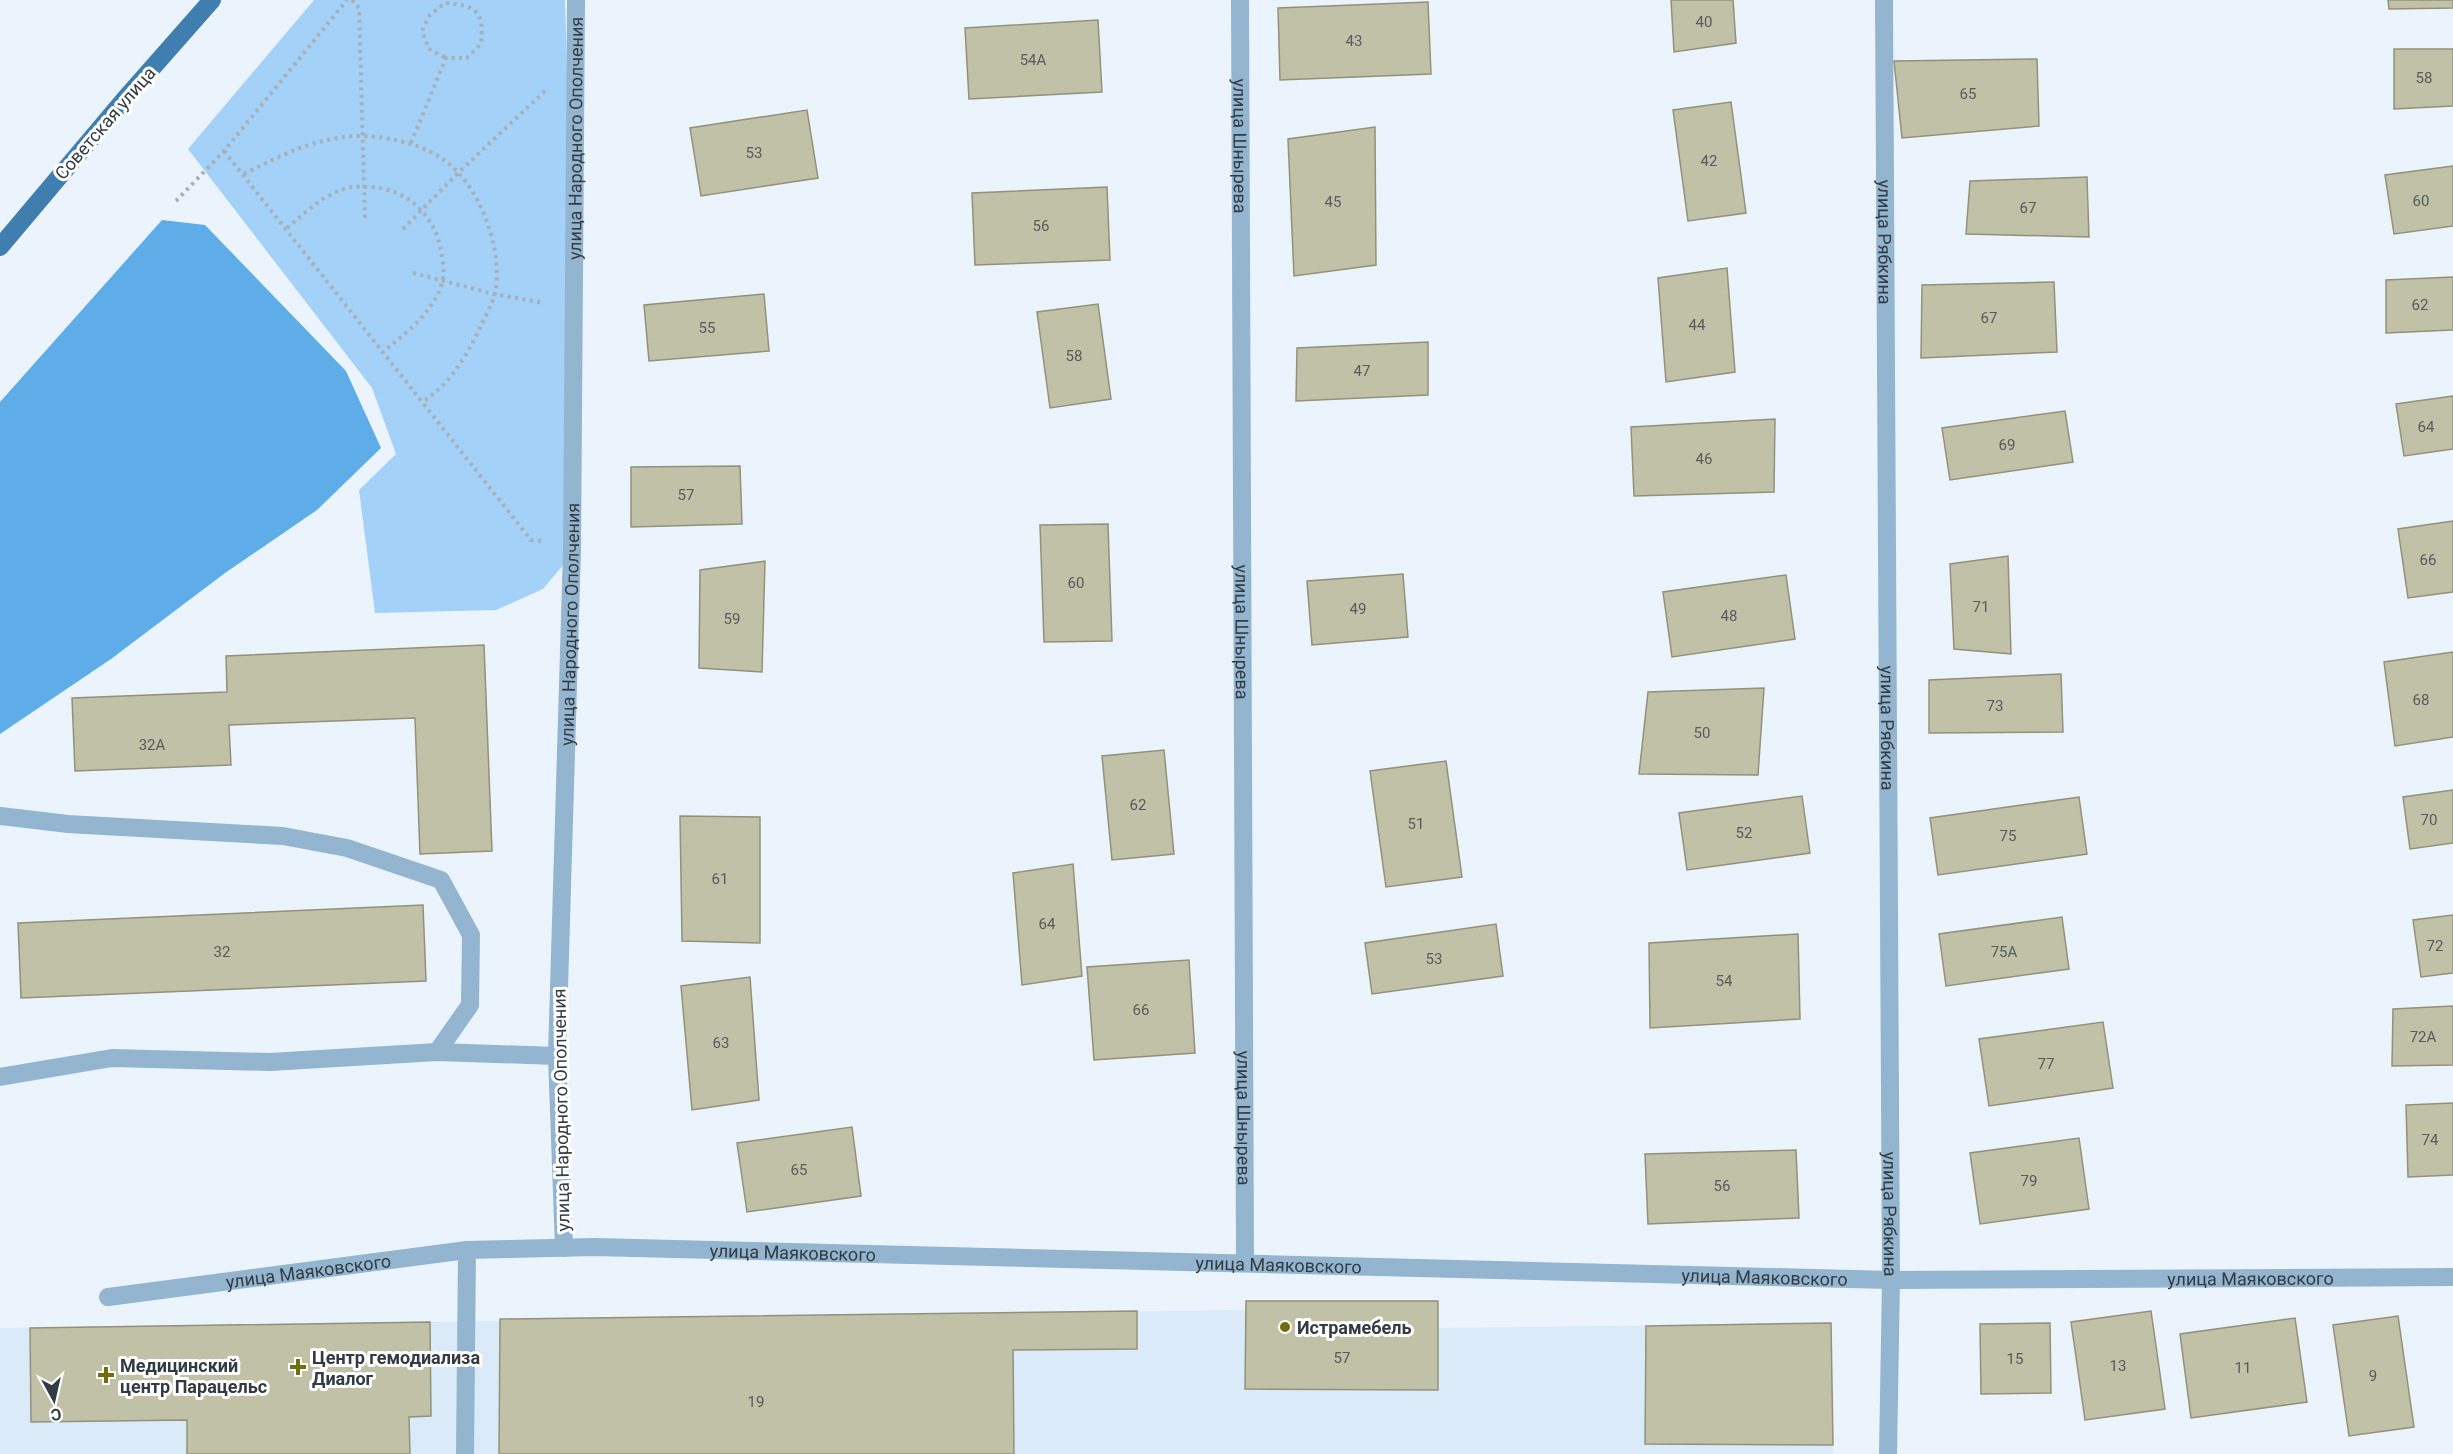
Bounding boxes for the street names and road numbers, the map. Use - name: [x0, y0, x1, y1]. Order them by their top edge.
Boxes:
- street label: улица Народного Ополчения: [564, 17, 586, 260]
- street label: Советская улица: [50, 62, 160, 184]
- street label: улица Шнырева: [1230, 78, 1251, 214]
- street label: улица Рябкина: [1874, 179, 1896, 305]
- street label: улица Народного Ополчения: [556, 503, 583, 746]
- street label: улица Шнырева: [1232, 564, 1253, 700]
- street label: улица Рябкина: [1877, 665, 1899, 791]
- street label: улица Народного Ополчения: [548, 988, 574, 1232]
- street label: улица Шнырева: [1234, 1050, 1255, 1186]
- street label: улица Рябкина: [1880, 1151, 1901, 1277]
- street label: улица Маяковского: [709, 1239, 876, 1265]
- street label: улица Маяковского: [224, 1250, 392, 1292]
- street label: улица Маяковского: [1195, 1252, 1362, 1277]
- street label: улица Маяковского: [1681, 1264, 1848, 1289]
- street label: улица Маяковского: [2167, 1267, 2334, 1289]

